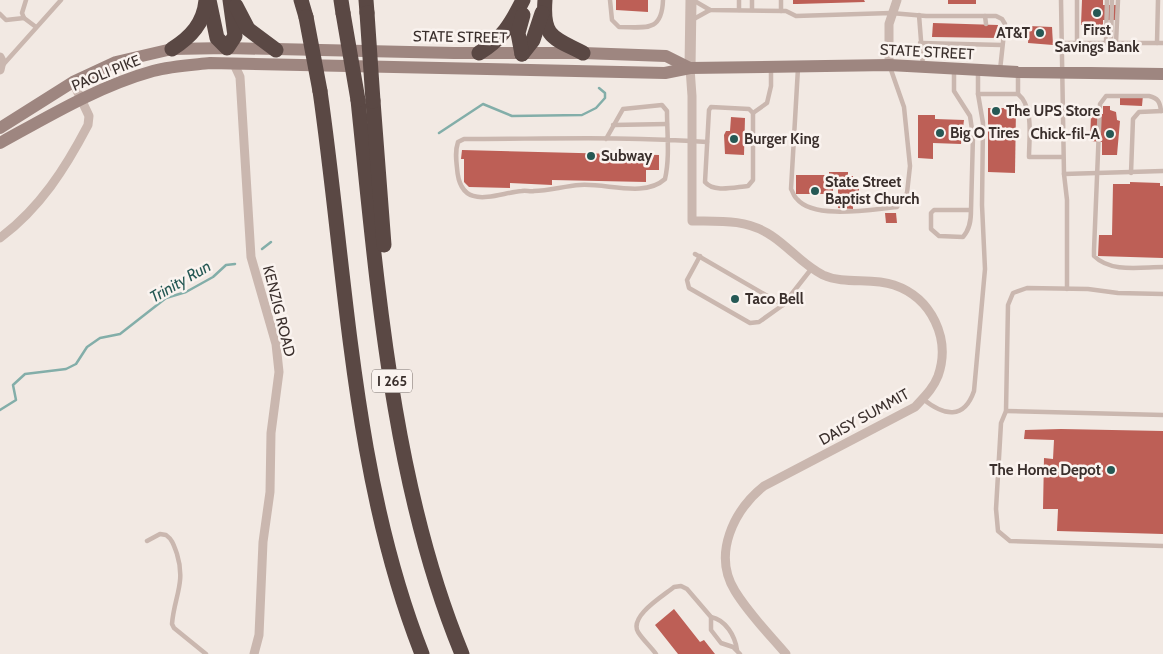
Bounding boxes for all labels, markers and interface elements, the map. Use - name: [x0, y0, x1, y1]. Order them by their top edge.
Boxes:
- marker: First Savings Bank: [1091, 7, 1103, 19]
- place label: First Savings Bank: [1055, 21, 1140, 56]
- place label: AT&T: [996, 24, 1031, 42]
- street label: STATE STREET: [413, 27, 507, 47]
- marker: AT&T: [1034, 27, 1046, 39]
- street label: STATE STREET: [879, 41, 975, 63]
- street label: PAOLI PIKE: [69, 51, 143, 95]
- place label: The UPS Store: [1006, 102, 1100, 120]
- marker: The UPS Store: [990, 105, 1002, 117]
- place label: Big O Tires: [950, 124, 1019, 142]
- place label: Chick-fil-A: [1030, 125, 1101, 143]
- marker: Big O Tires: [934, 127, 946, 139]
- marker: Chick-fil-A: [1104, 128, 1116, 140]
- place label: Burger King: [744, 130, 820, 148]
- marker: Burger King: [728, 133, 740, 145]
- place label: Subway: [601, 147, 653, 165]
- marker: Subway: [585, 150, 597, 162]
- place label: State Street Baptist Church: [825, 173, 920, 208]
- marker: State Street Baptist Church: [809, 185, 821, 197]
- water label: Trinity Run: [146, 256, 214, 307]
- street label: KENZIG ROAD: [259, 263, 299, 359]
- place label: Taco Bell: [745, 290, 804, 308]
- marker: Taco Bell: [729, 293, 741, 305]
- road number: I 265: [372, 370, 412, 392]
- street label: DAISY SUMMIT: [816, 385, 912, 449]
- place label: The Home Depot: [989, 461, 1101, 479]
- marker: The Home Depot: [1105, 464, 1117, 476]

